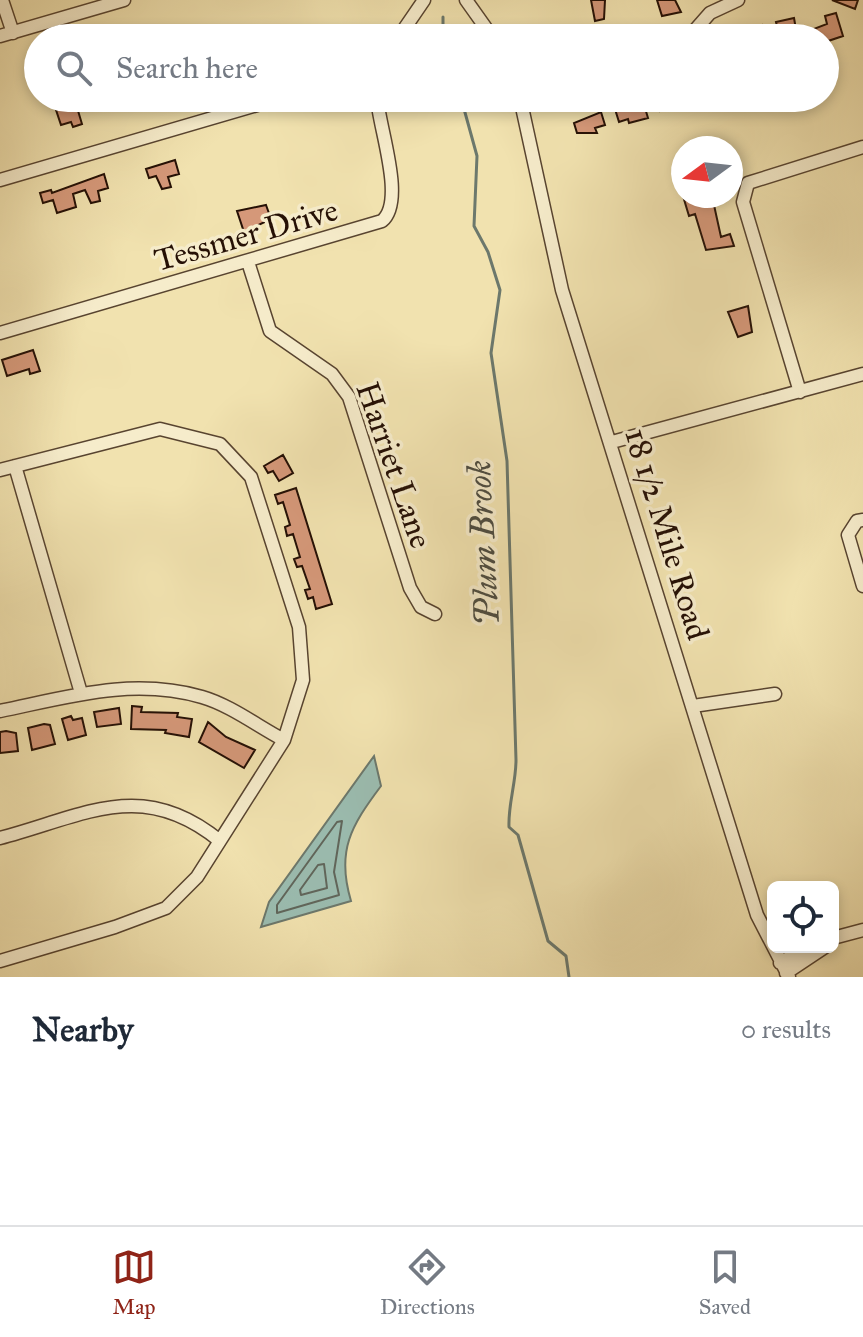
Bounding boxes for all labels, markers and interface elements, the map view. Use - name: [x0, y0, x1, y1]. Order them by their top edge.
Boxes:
- search box: [24, 24, 839, 112]
- icon: search: [52, 46, 96, 90]
- text: Search here: [116, 50, 258, 86]
- north arrow: [671, 136, 743, 208]
- street label: Tessmer Drive: [150, 190, 342, 280]
- street label: Harriet Lane: [347, 377, 441, 553]
- street label: 18 1/2 Mile Road: [616, 423, 718, 645]
- water label: Plum Brook: [458, 459, 508, 627]
- map controls: [767, 881, 839, 953]
- button: locate: [767, 881, 839, 953]
- text: Nearby: [32, 1009, 134, 1050]
- text: 0 results: [741, 1013, 831, 1045]
- tab: Map: [112, 1245, 156, 1320]
- tab: Directions: [380, 1245, 475, 1320]
- tab: Saved: [699, 1245, 751, 1320]

